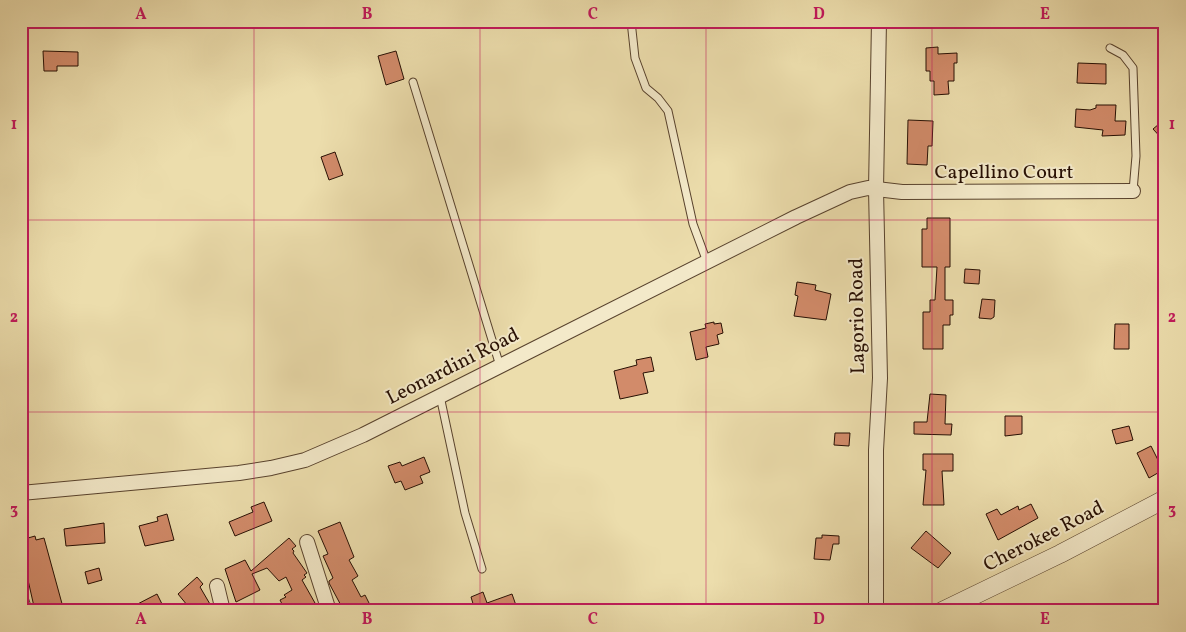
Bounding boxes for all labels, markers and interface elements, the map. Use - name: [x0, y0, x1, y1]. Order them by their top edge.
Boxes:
- text: A: [135, 4, 147, 26]
- text: B: [362, 4, 373, 26]
- text: C: [588, 4, 598, 26]
- text: D: [813, 4, 825, 26]
- text: E: [1040, 4, 1050, 26]
- text: 1: [11, 114, 17, 136]
- text: 1: [1169, 114, 1175, 136]
- street label: Capellino Court: [935, 159, 1073, 187]
- street label: Lagorio Road: [843, 258, 873, 374]
- text: 2: [10, 307, 18, 329]
- text: 2: [1168, 307, 1176, 329]
- street label: Leonardini Road: [382, 321, 524, 413]
- street label: Cherokee Road: [979, 495, 1109, 579]
- text: 3: [10, 499, 18, 521]
- text: 3: [1168, 499, 1176, 521]
- text: A: [135, 609, 147, 631]
- text: B: [362, 609, 373, 631]
- text: C: [588, 609, 598, 631]
- text: D: [813, 609, 825, 631]
- text: E: [1040, 609, 1050, 631]

